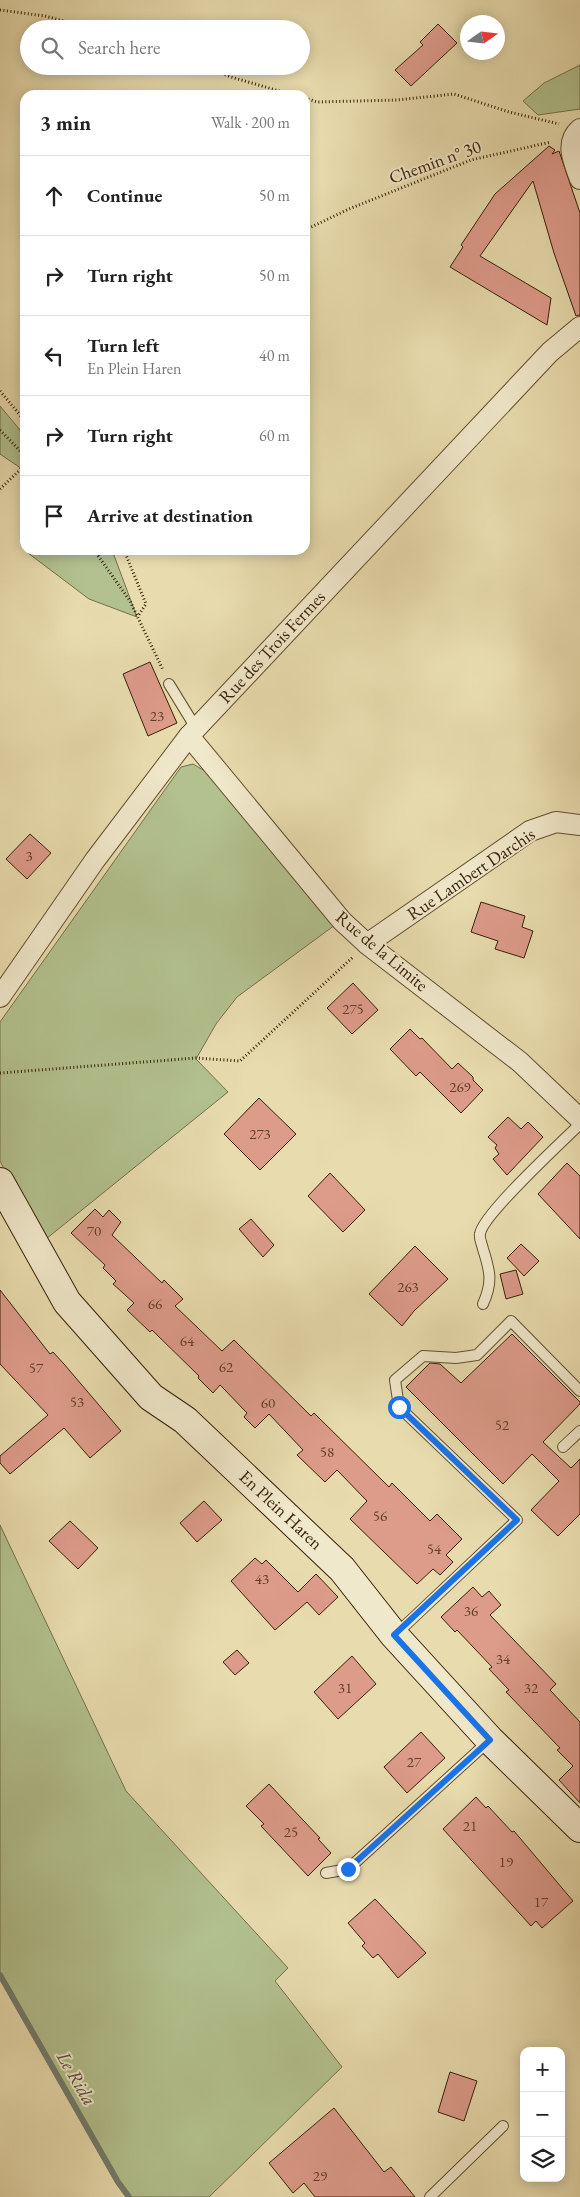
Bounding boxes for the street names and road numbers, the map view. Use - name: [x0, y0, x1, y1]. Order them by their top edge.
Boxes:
- street label: Chemin n° 30: [386, 134, 484, 189]
- street label: Rue des Trois Fermes: [213, 585, 330, 708]
- street label: Rue Lambert Darchis: [402, 822, 539, 925]
- street label: Rue de la Limite: [331, 905, 433, 996]
- street label: En Plein Haren: [235, 1465, 328, 1555]

